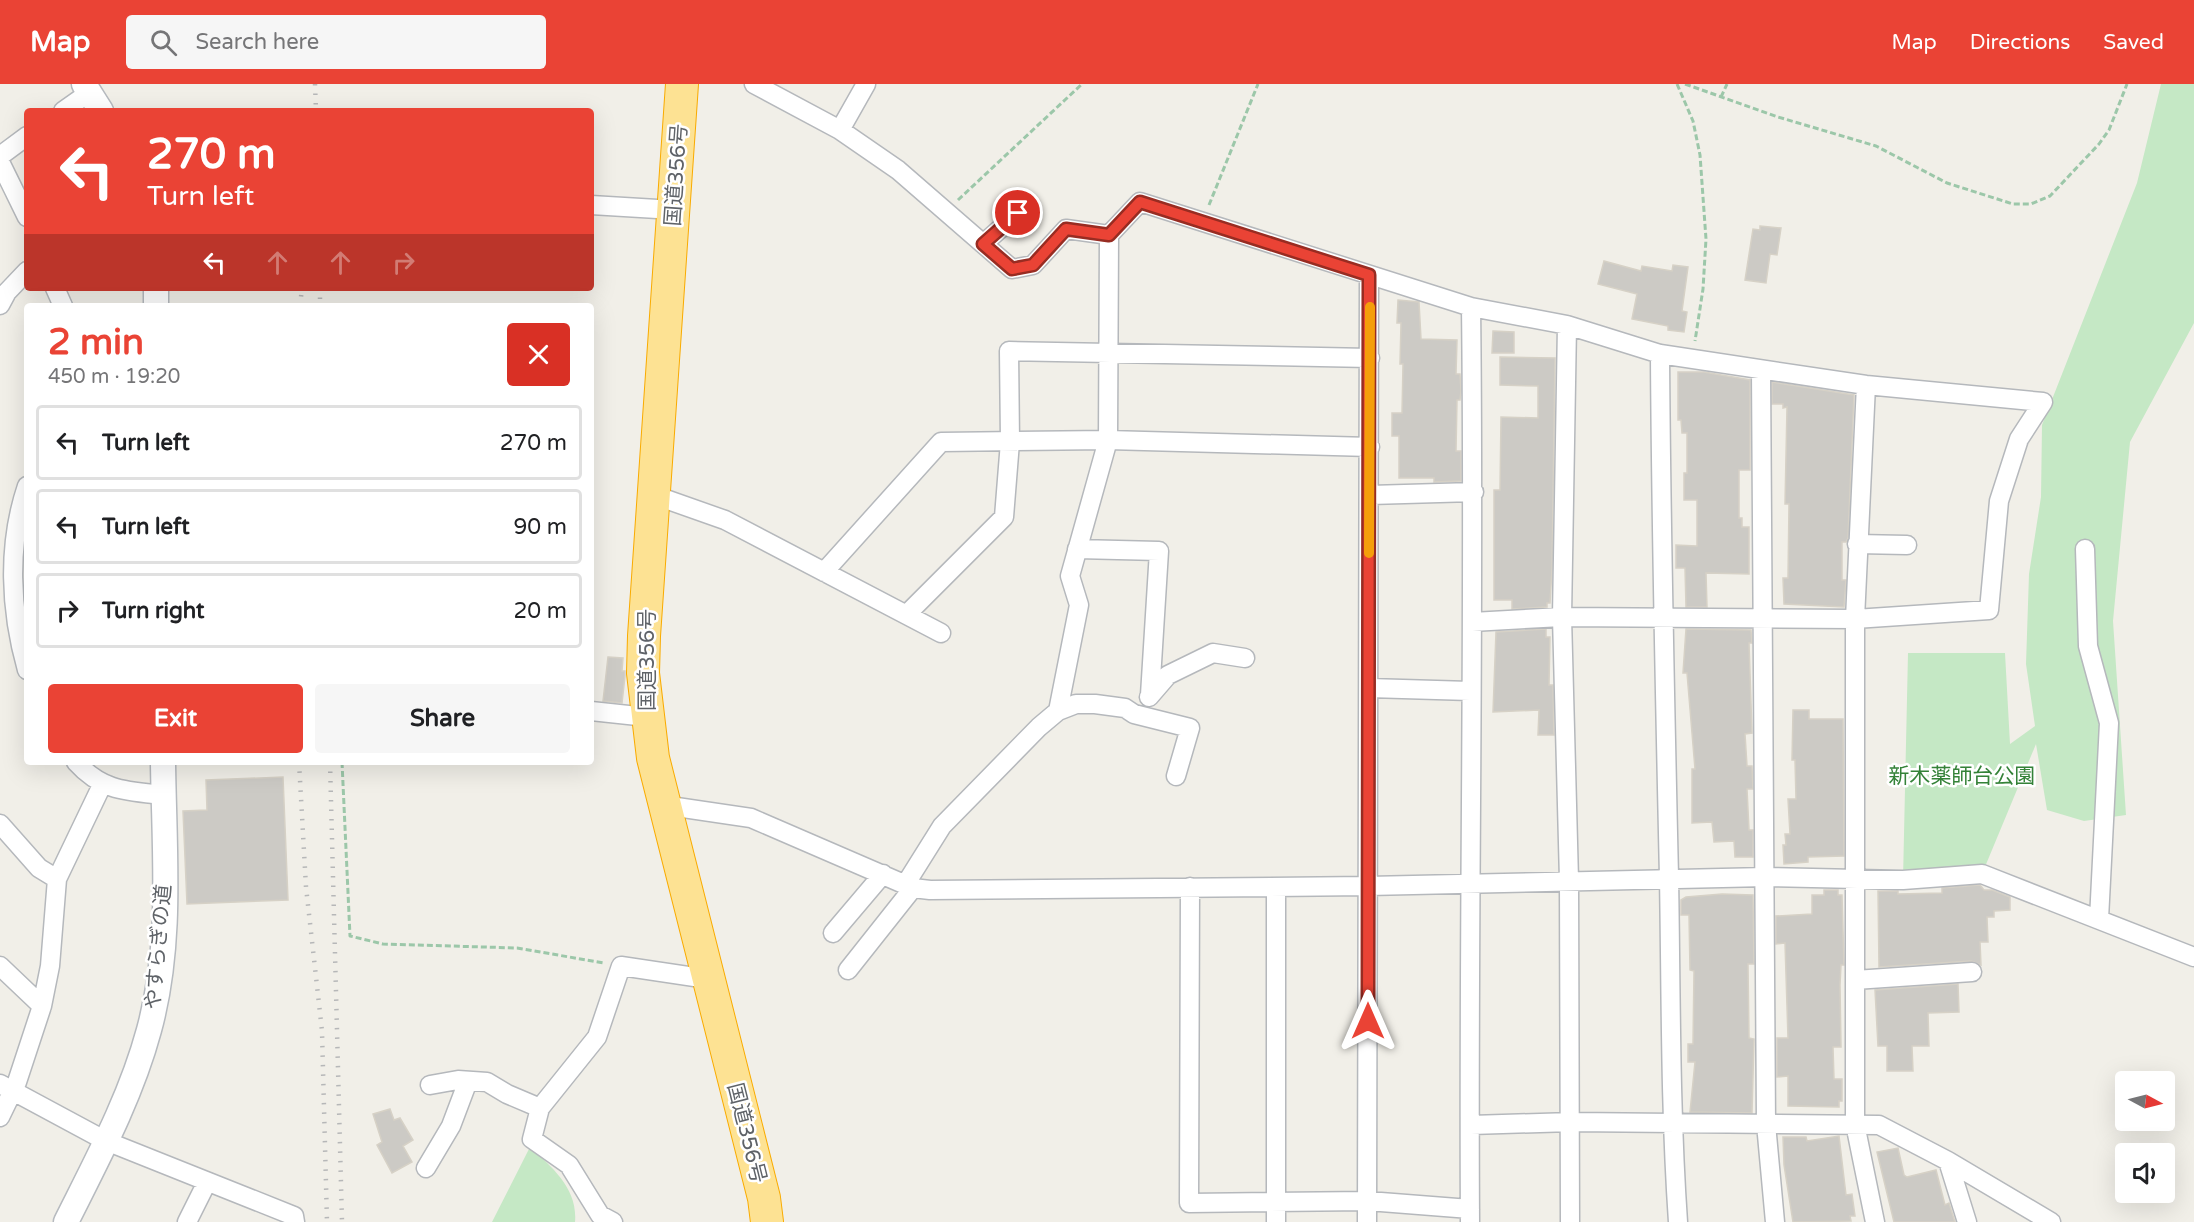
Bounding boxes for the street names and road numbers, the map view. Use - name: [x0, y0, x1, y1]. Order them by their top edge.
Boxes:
- street label: 国道356号: [660, 123, 693, 227]
- street label: 国道356号: [635, 609, 660, 711]
- street label: やすらぎの道: [141, 883, 176, 1011]
- street label: 国道356号: [722, 1080, 771, 1186]

